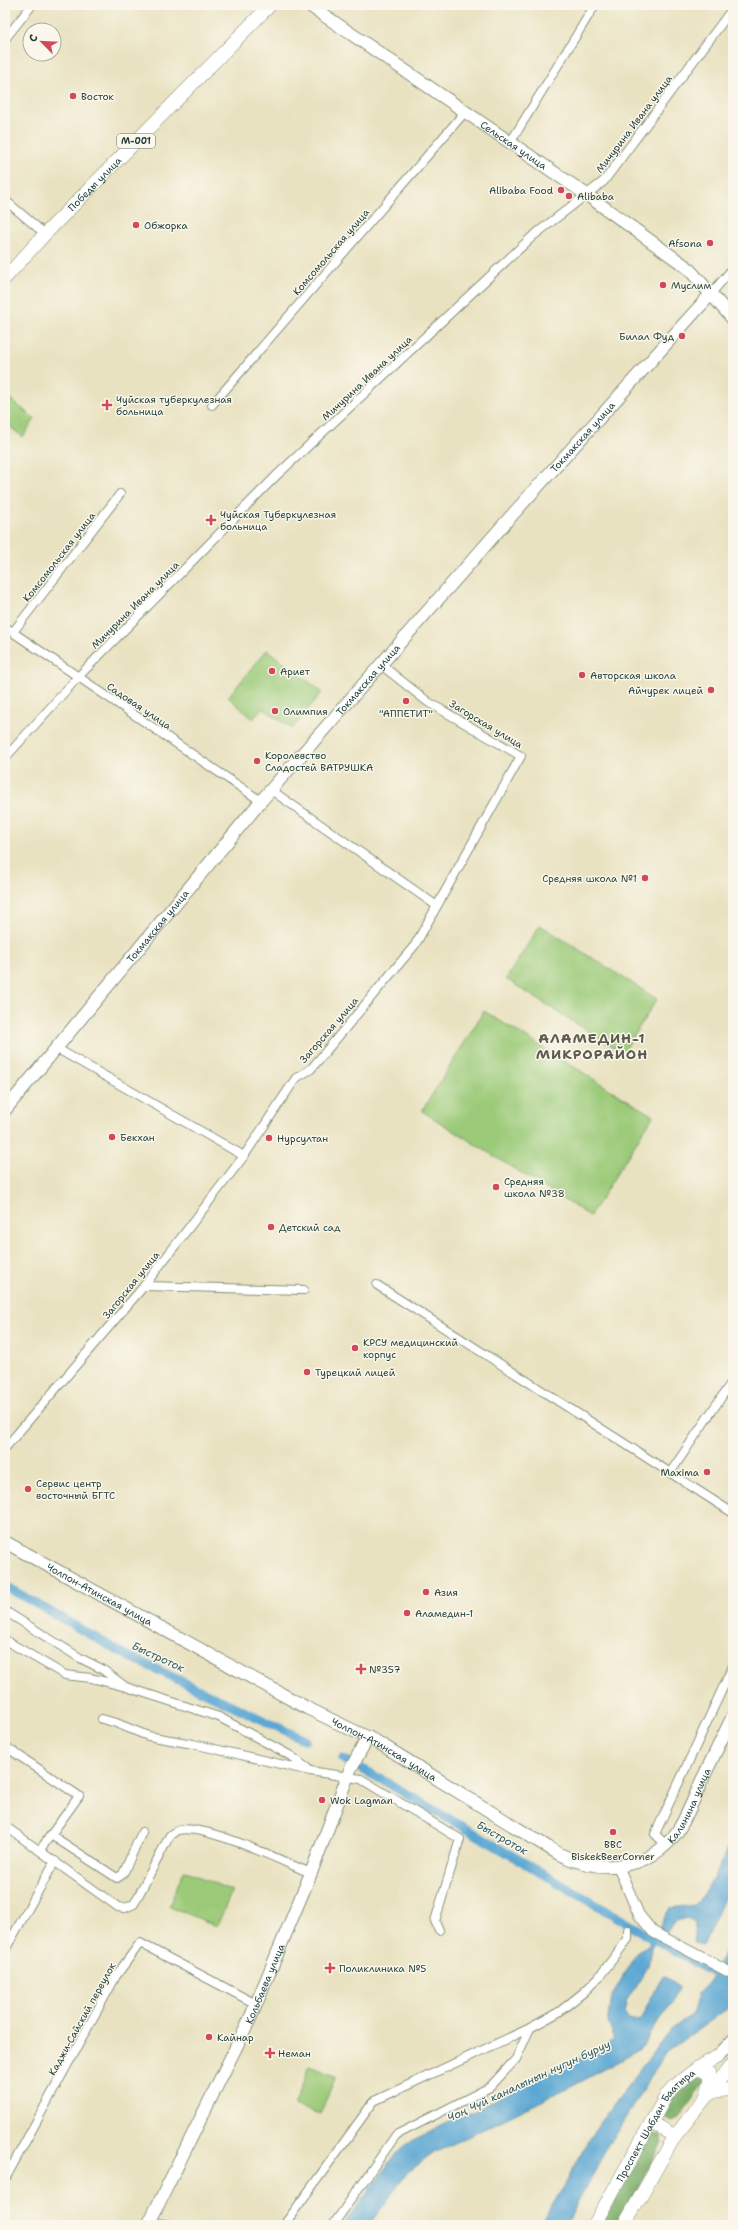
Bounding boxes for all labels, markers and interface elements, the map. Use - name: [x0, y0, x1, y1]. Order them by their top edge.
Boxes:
- north arrow: [22, 22, 62, 62]
- text: С: [25, 32, 42, 44]
- street label: Мичурина Ивана улица: [593, 72, 675, 175]
- place label: Восток: [81, 90, 115, 103]
- marker: Восток: [68, 91, 78, 101]
- street label: Сельская улица: [478, 118, 550, 173]
- road number: М-001: [117, 134, 155, 148]
- street label: Победы улица: [65, 153, 125, 214]
- place label: Alibaba Food: [489, 184, 554, 197]
- marker: Alibaba Food: [556, 185, 566, 195]
- place label: Alibaba: [577, 190, 615, 203]
- marker: Alibaba: [564, 191, 574, 201]
- street label: Комсомольская улица: [290, 206, 373, 298]
- place label: Обжорка: [144, 219, 188, 232]
- marker: Обжорка: [131, 220, 141, 230]
- place label: Afsona: [668, 237, 703, 250]
- marker: Afsona: [705, 238, 715, 248]
- place label: Муслим: [671, 279, 711, 292]
- marker: Муслим: [658, 280, 668, 290]
- place label: Билал Фуд: [619, 330, 675, 343]
- marker: Билал Фуд: [677, 331, 687, 341]
- street label: Мичурина Ивана улица: [319, 332, 416, 423]
- place label: Чуйская туберкулезная больница: [116, 393, 232, 418]
- street label: Токмакская улица: [547, 398, 618, 475]
- marker: Чуйская туберкулезная больница: [101, 399, 113, 411]
- place label: Чуйская Туберкулезная больница: [220, 508, 336, 533]
- street label: Комсомольская улица: [20, 509, 99, 604]
- marker: Чуйская Туберкулезная больница: [205, 514, 217, 526]
- street label: Мичурина Ивана улица: [88, 558, 182, 652]
- street label: Токмакская улица: [333, 640, 403, 718]
- place label: Ариет: [280, 665, 311, 678]
- marker: Ариет: [267, 666, 277, 676]
- place label: Авторская школа: [590, 669, 677, 682]
- marker: Авторская школа: [577, 670, 587, 680]
- street label: Садовая улица: [104, 680, 174, 733]
- place label: Айчурек лицей: [628, 684, 703, 697]
- marker: Айчурек лицей: [706, 685, 716, 695]
- marker: "АППЕТИТ": [401, 696, 411, 706]
- street label: Загорская улица: [447, 697, 526, 751]
- place label: Олимпия: [283, 705, 328, 718]
- marker: Олимпия: [270, 706, 280, 716]
- place label: "АППЕТИТ": [379, 707, 433, 720]
- place label: Королевство Сладостей ВАТРУШКА: [265, 749, 373, 774]
- marker: Королевство Сладостей ВАТРУШКА: [252, 756, 262, 766]
- place label: Средняя школа №1: [542, 872, 637, 885]
- marker: Средняя школа №1: [640, 873, 650, 883]
- street label: Токмакская улица: [123, 886, 192, 965]
- street label: Загорская улица: [297, 994, 362, 1066]
- district label: АЛАМЕДИН-1 МИКРОРАЙОН: [536, 1029, 648, 1063]
- place label: Бекхан: [120, 1131, 155, 1144]
- marker: Бекхан: [107, 1132, 117, 1142]
- place label: Нурсултан: [277, 1132, 328, 1145]
- marker: Нурсултан: [264, 1133, 274, 1143]
- place label: Средняя школа №38: [504, 1175, 565, 1200]
- marker: Средняя школа №38: [491, 1182, 501, 1192]
- place label: Детский сад: [279, 1221, 341, 1234]
- marker: Детский сад: [266, 1222, 276, 1232]
- street label: Загорская улица: [100, 1248, 163, 1321]
- place label: КРСУ медицинский корпус: [363, 1336, 458, 1361]
- marker: КРСУ медицинский корпус: [350, 1343, 360, 1353]
- place label: Турецкий лицей: [315, 1366, 396, 1379]
- marker: Турецкий лицей: [302, 1367, 312, 1377]
- place label: Maxima: [660, 1466, 700, 1479]
- marker: Maxima: [702, 1467, 712, 1477]
- place label: Сервис центр восточный БГТС: [36, 1477, 115, 1502]
- marker: Сервис центр восточный БГТС: [23, 1484, 33, 1494]
- street label: Чолпон-Атинская улица: [44, 1560, 155, 1629]
- place label: Азия: [434, 1586, 458, 1599]
- marker: Азия: [421, 1587, 431, 1597]
- place label: Аламедин-1: [415, 1607, 473, 1620]
- marker: Аламедин-1: [402, 1608, 412, 1618]
- water label: Быстроток: [129, 1638, 187, 1676]
- place label: №357: [369, 1663, 400, 1676]
- marker: №357: [356, 1664, 366, 1674]
- street label: Чолпон-Атинская улица: [329, 1714, 440, 1784]
- street label: Калинина улица: [664, 1765, 714, 1846]
- place label: Wok Lagman: [330, 1794, 393, 1807]
- marker: Wok Lagman: [317, 1795, 327, 1805]
- water label: Быстроток: [474, 1817, 530, 1859]
- marker: BBC BiskekBeerCorner: [608, 1827, 618, 1837]
- place label: BBC BiskekBeerCorner: [571, 1838, 655, 1863]
- street label: Кольбаева улица: [242, 1941, 287, 2026]
- street label: Каджи-Сайский переулок: [45, 1960, 119, 2078]
- marker: Поликлиника №5: [324, 1962, 336, 1974]
- place label: Поликлиника №5: [339, 1962, 426, 1975]
- place label: Кайнар: [217, 2031, 254, 2044]
- marker: Кайнар: [204, 2032, 214, 2042]
- water label: Чоң Чүй каналынын нугун буруу: [445, 2036, 613, 2126]
- place label: Неман: [278, 2047, 311, 2060]
- marker: Неман: [265, 2048, 275, 2058]
- street label: Проспект Шабдан Баатыра: [613, 2065, 698, 2184]

